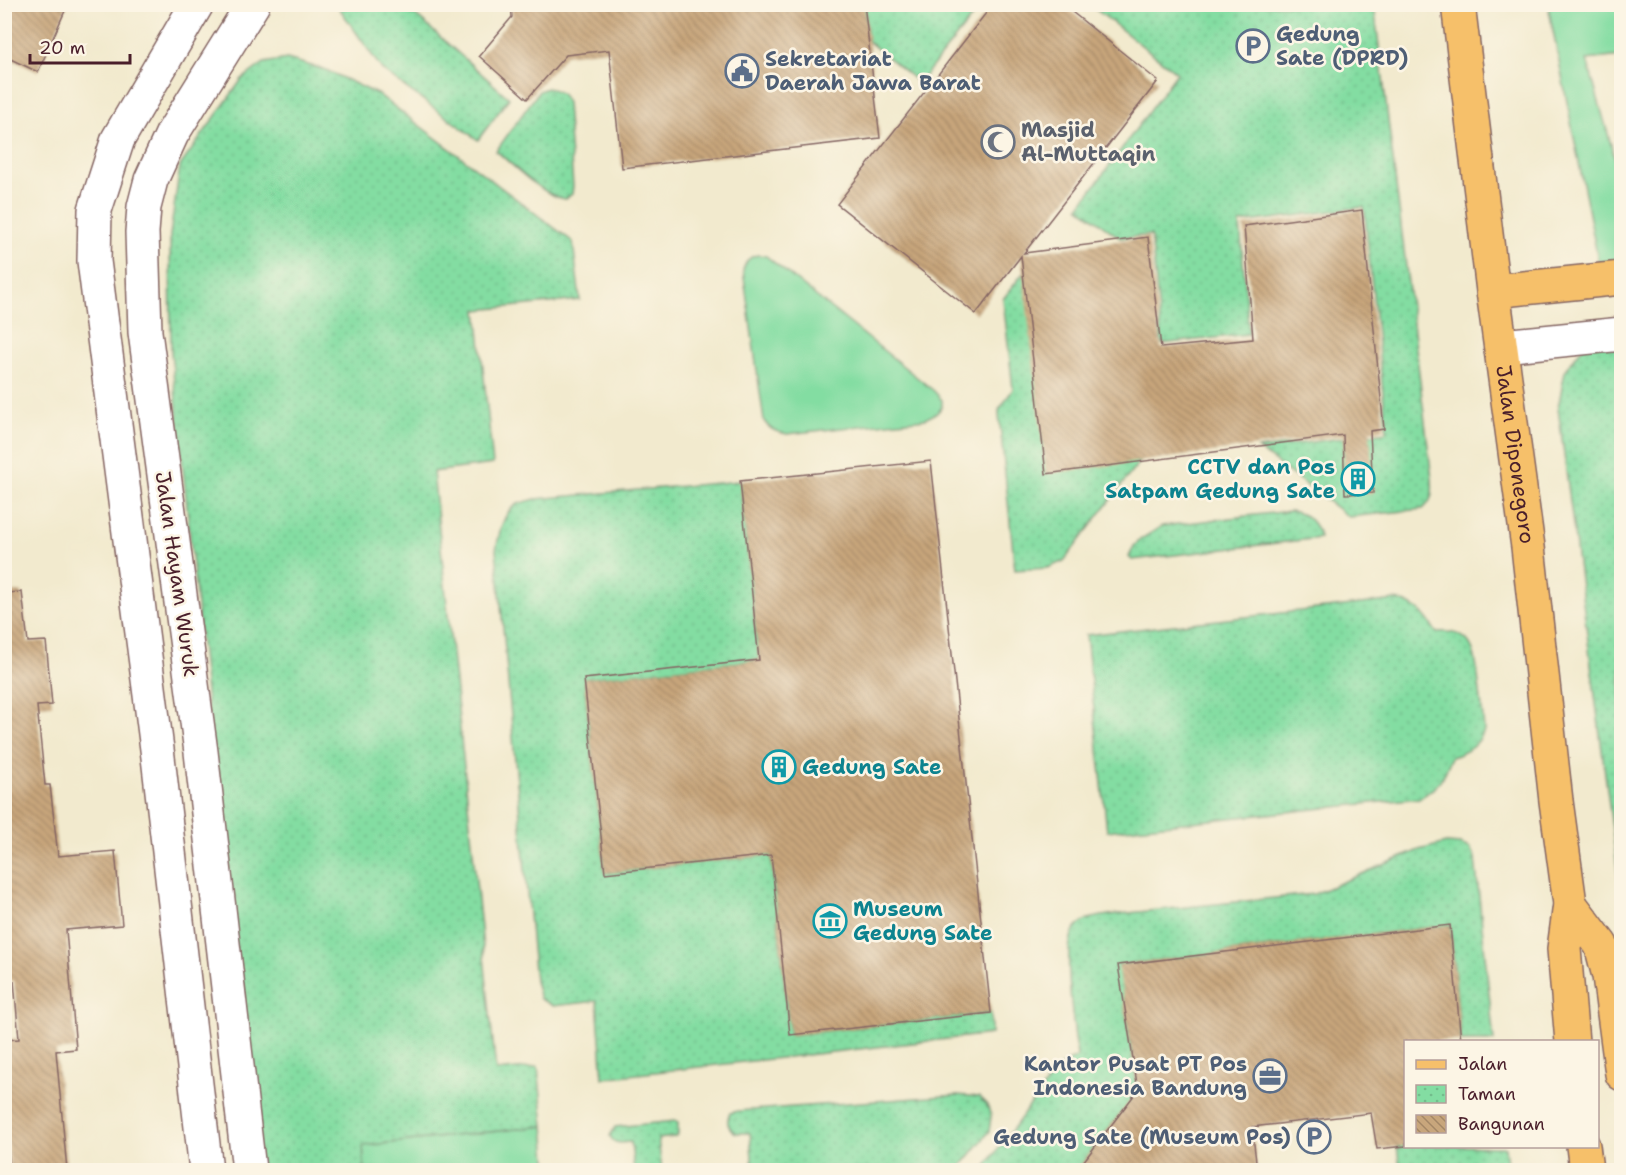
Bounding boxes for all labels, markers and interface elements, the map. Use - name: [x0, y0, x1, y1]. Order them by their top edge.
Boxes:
- place label: Gedung Sate (DPRD): [1276, 20, 1408, 72]
- scale bar: [30, 27, 130, 65]
- parking icon: Gedung Sate (DPRD): [1235, 28, 1271, 64]
- text: 20 m: [39, 36, 85, 60]
- place label: Sekretariat Daerah Jawa Barat: [765, 45, 981, 97]
- public building icon: Sekretariat Daerah Jawa Barat: [724, 53, 760, 89]
- place label: Masjid Al-Muttaqin: [1021, 116, 1156, 168]
- mosque icon: Masjid Al-Muttaqin: [980, 124, 1016, 160]
- street label: Jalan Diponegoro: [1489, 363, 1541, 546]
- place label: CCTV dan Pos Satpam Gedung Sate: [1105, 453, 1335, 505]
- building icon: CCTV dan Pos Satpam Gedung Sate: [1340, 461, 1376, 497]
- street label: Jalan Hayam Wuruk: [149, 469, 205, 679]
- building icon: Gedung Sate: [761, 749, 797, 785]
- place label: Gedung Sate: [802, 753, 942, 781]
- place label: Museum Gedung Sate: [853, 895, 993, 947]
- museum icon: Museum Gedung Sate: [812, 903, 848, 939]
- legend: [1404, 1040, 1599, 1148]
- place label: Kantor Pusat PT Pos Indonesia Bandung: [1024, 1050, 1247, 1102]
- text: Jalan: [1458, 1052, 1507, 1076]
- office icon: Kantor Pusat PT Pos Indonesia Bandung: [1252, 1058, 1288, 1094]
- text: Taman: [1458, 1082, 1516, 1106]
- text: Bangunan: [1458, 1112, 1545, 1136]
- parking icon: Gedung Sate (Museum Pos): [1296, 1119, 1332, 1155]
- place label: Gedung Sate (Museum Pos): [993, 1123, 1291, 1151]

